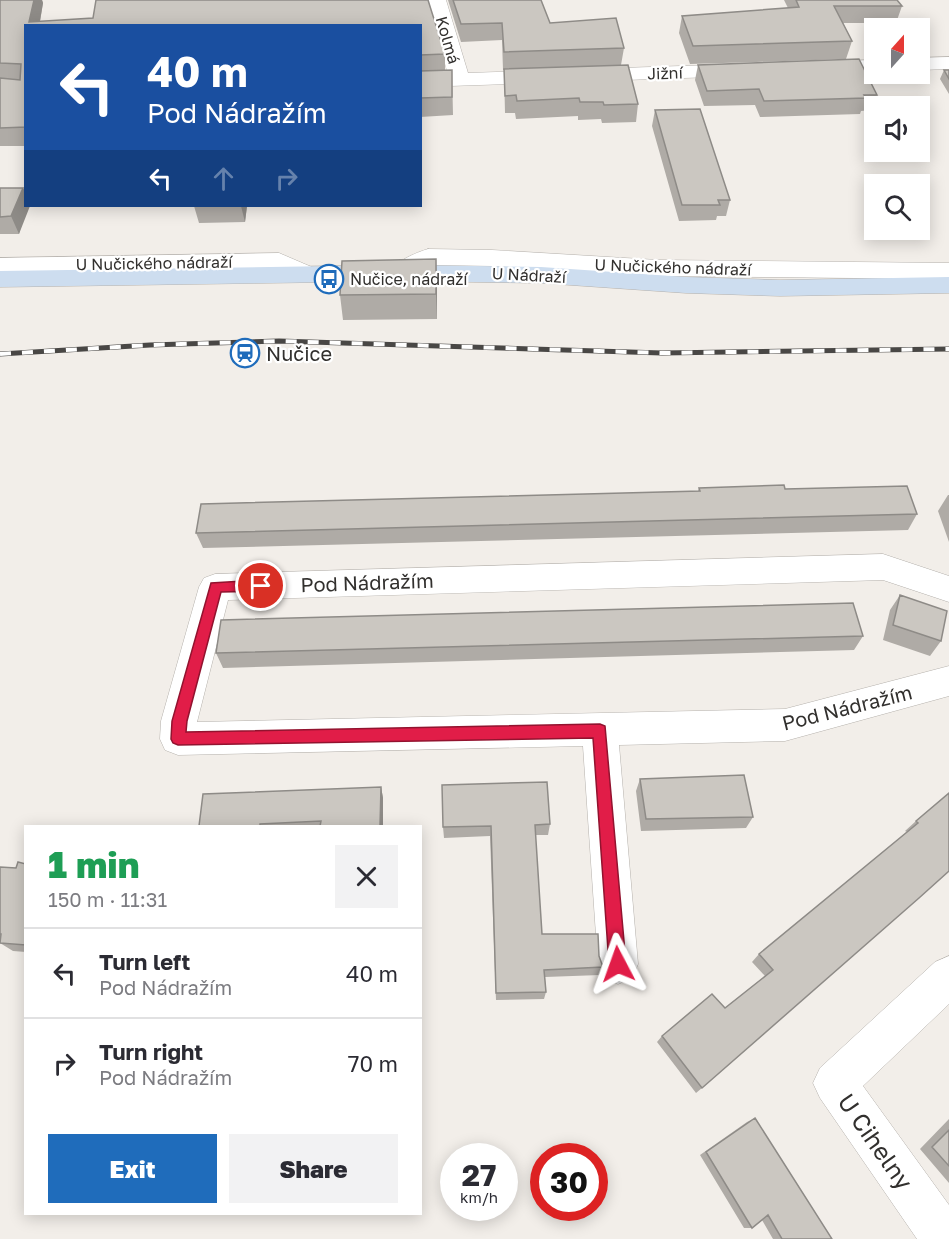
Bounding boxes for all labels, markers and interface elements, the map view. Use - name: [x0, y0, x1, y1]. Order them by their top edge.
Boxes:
- street label: Kolmá: [432, 14, 464, 66]
- north arrow: [864, 18, 930, 84]
- map controls: [864, 18, 930, 240]
- text: 40 m: [147, 46, 248, 96]
- icon: left: [48, 48, 126, 126]
- street label: Jižní: [647, 62, 685, 84]
- button: sound: [864, 96, 930, 162]
- text: Pod Nádražím: [147, 97, 327, 129]
- icon: left: [144, 162, 177, 195]
- icon: ahead: [207, 162, 240, 195]
- icon: right: [270, 162, 303, 195]
- button: search: [864, 174, 930, 240]
- street label: U Nučického nádraží: [75, 252, 234, 274]
- street label: U Nučického nádraží: [594, 254, 753, 280]
- bus stop icon: Nučice, nádraží: [313, 263, 345, 295]
- street label: U Nádraží: [491, 263, 568, 287]
- place label: Nučice, nádraží: [350, 269, 469, 289]
- station icon: Nučice: [229, 337, 261, 369]
- place label: Nučice: [266, 341, 332, 365]
- pin: [235, 560, 286, 611]
- street label: Pod Nádražím: [300, 568, 434, 596]
- icon: arrive: [244, 569, 277, 602]
- street label: Pod Nádražím: [779, 679, 915, 735]
- text: 1 min: [48, 843, 139, 886]
- button: close: [335, 845, 398, 908]
- text: 150 m · 11:31: [48, 887, 167, 911]
- position arrow: [586, 932, 650, 996]
- text: Turn left: [99, 948, 190, 975]
- icon: left: [48, 957, 81, 990]
- text: 40 m: [346, 960, 398, 987]
- text: Pod Nádražím: [99, 975, 232, 999]
- text: Turn right: [99, 1038, 203, 1065]
- icon: right: [48, 1047, 81, 1080]
- text: 70 m: [348, 1050, 398, 1077]
- text: Pod Nádražím: [99, 1065, 232, 1089]
- street label: U Cihelny: [832, 1087, 920, 1195]
- button: Exit: [48, 1134, 217, 1203]
- button: Share: [229, 1134, 398, 1203]
- speed limit sign: 30: [530, 1143, 608, 1221]
- text: 27: [462, 1157, 496, 1193]
- text: km/h: [460, 1188, 498, 1206]

